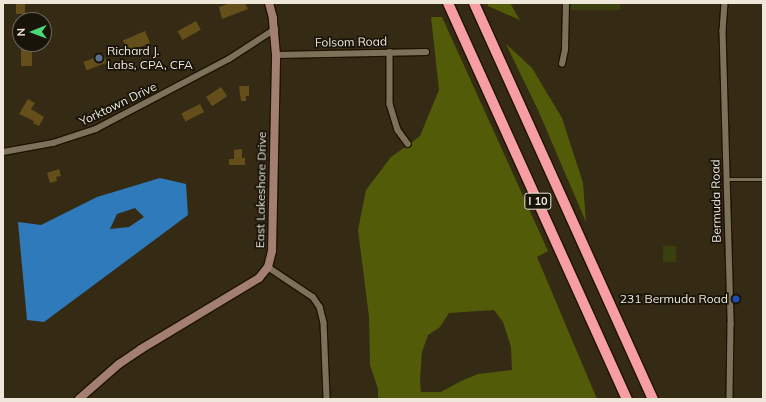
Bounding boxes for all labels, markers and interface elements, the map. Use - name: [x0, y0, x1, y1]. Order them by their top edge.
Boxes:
- north arrow: [12, 12, 52, 52]
- text: N: [14, 28, 28, 36]
- street label: Folsom Road: [315, 34, 387, 50]
- place label: Richard J. Labs, CPA, CFA: [107, 44, 193, 72]
- marker: Richard J. Labs, CPA, CFA: [94, 53, 104, 63]
- street label: Yorktown Drive: [77, 79, 159, 129]
- street label: East Lakeshore Drive: [253, 132, 269, 248]
- street label: Bermuda Road: [708, 159, 724, 243]
- road number: I 10: [524, 192, 552, 210]
- place label: 231 Bermuda Road: [620, 292, 728, 306]
- marker: 231 Bermuda Road: [731, 294, 741, 304]

